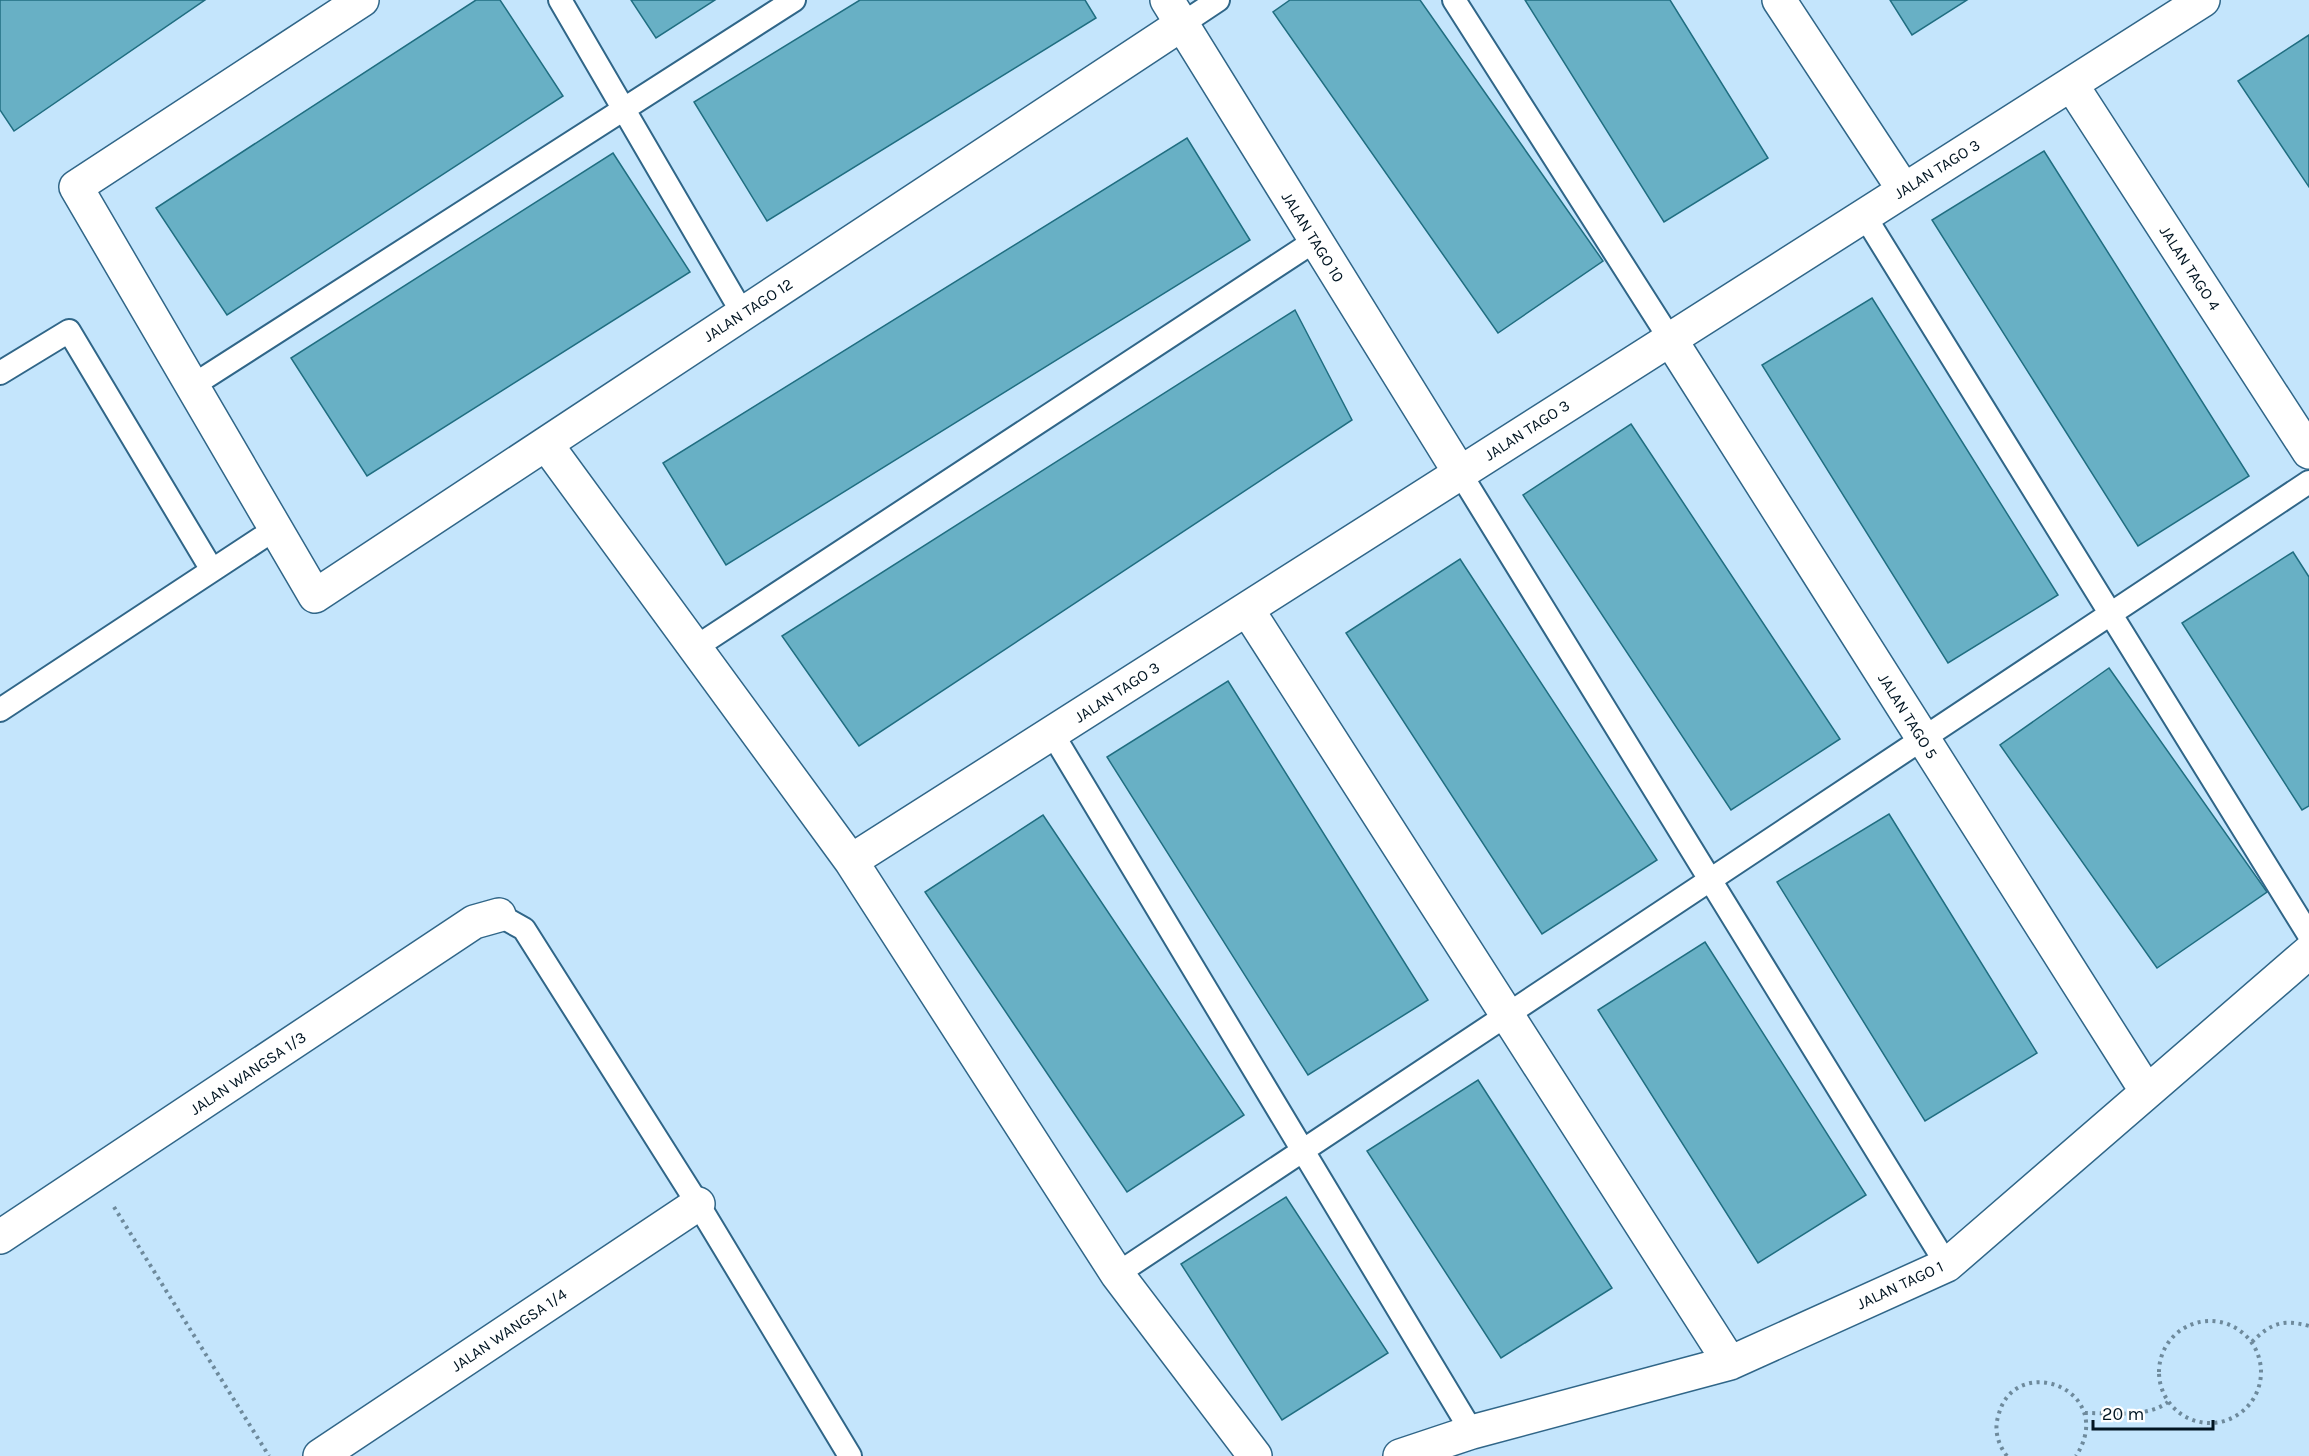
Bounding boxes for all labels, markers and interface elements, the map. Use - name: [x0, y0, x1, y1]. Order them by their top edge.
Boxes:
- street label: JALAN TAGO 3: [1891, 135, 1983, 203]
- street label: JALAN TAGO 10: [1278, 188, 1348, 286]
- street label: JALAN TAGO 4: [2156, 222, 2224, 314]
- street label: JALAN TAGO 12: [700, 274, 796, 346]
- street label: JALAN TAGO 3: [1481, 395, 1573, 465]
- street label: JALAN TAGO 3: [1071, 657, 1163, 727]
- street label: JALAN TAGO 5: [1874, 670, 1942, 762]
- street label: JALAN WANGSA 1/3: [186, 1027, 310, 1119]
- street label: JALAN TAGO 1: [1854, 1257, 1946, 1313]
- street label: JALAN WANGSA 1/4: [448, 1284, 570, 1376]
- scale bar: [2093, 1393, 2213, 1431]
- text: 20 m: [2102, 1403, 2144, 1425]

